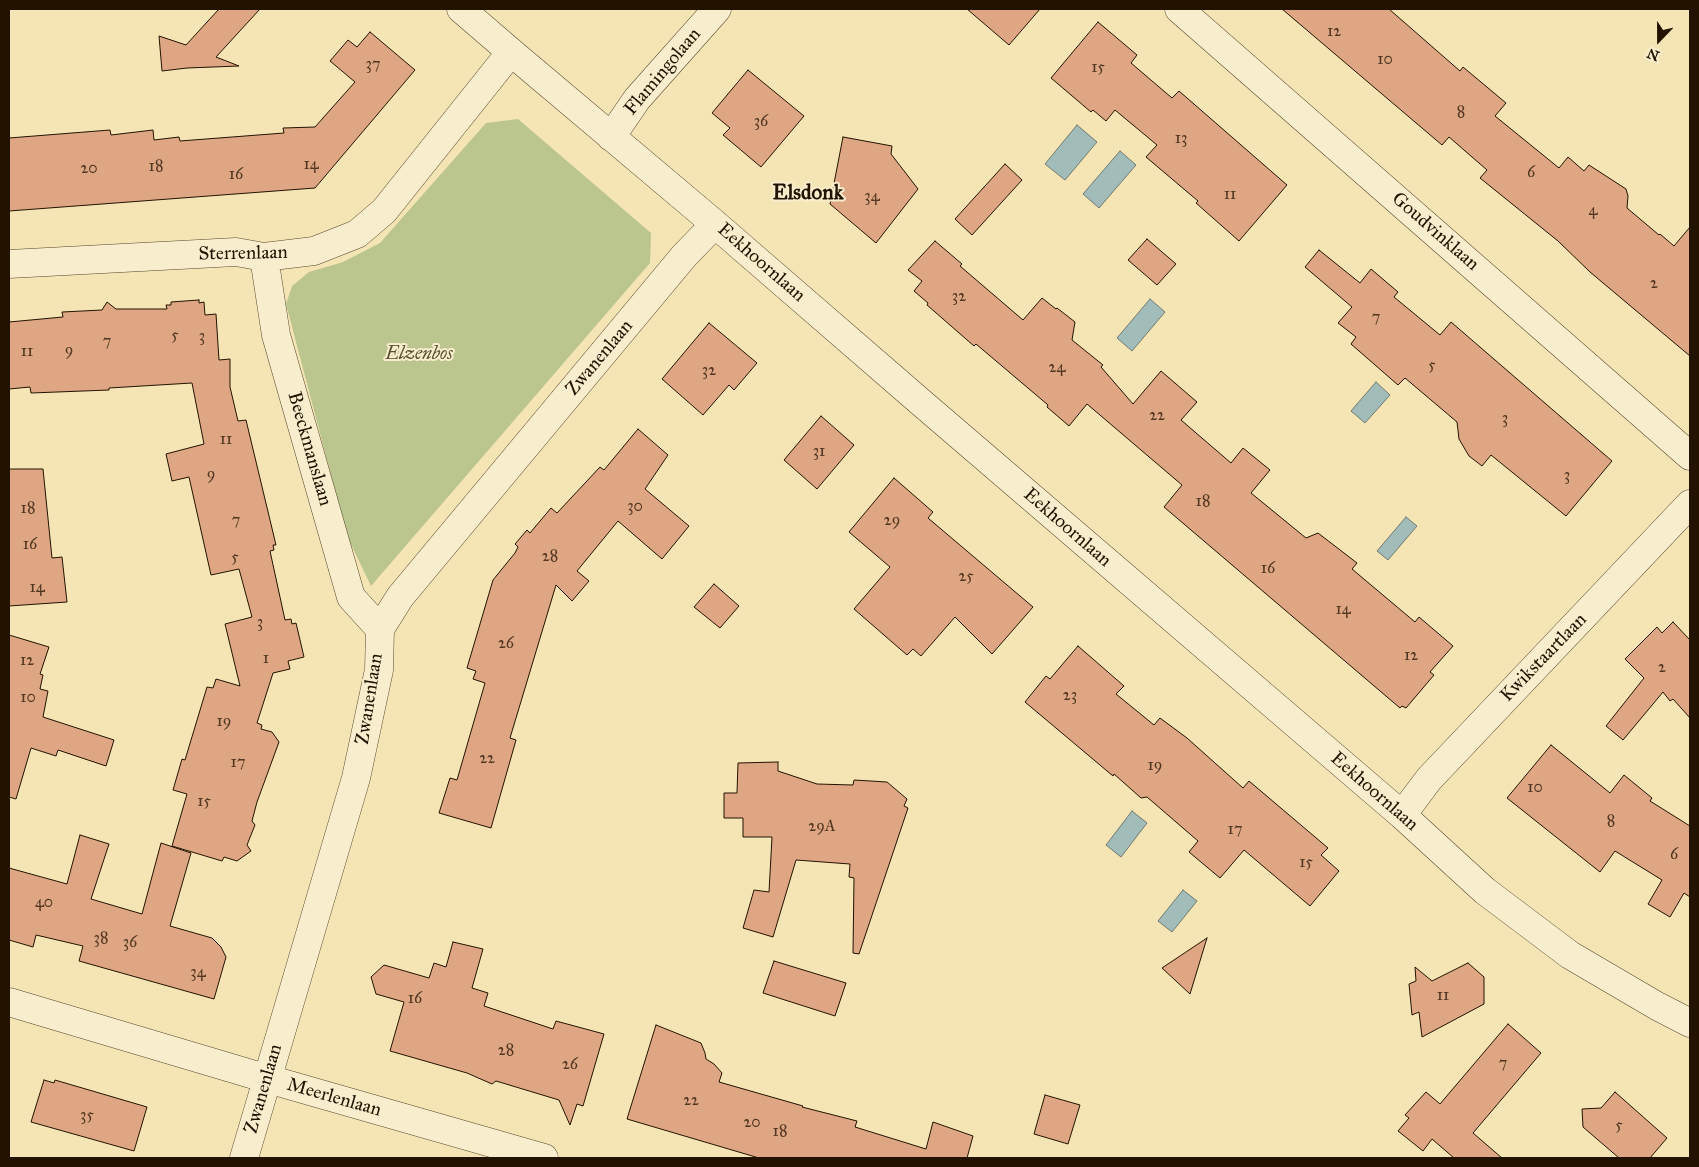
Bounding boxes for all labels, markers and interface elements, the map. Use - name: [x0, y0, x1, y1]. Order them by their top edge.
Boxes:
- north arrow: [1634, 15, 1684, 65]
- house number: 12: [1327, 22, 1341, 42]
- street label: Flamingolaan: [620, 24, 706, 120]
- text: N: [1645, 44, 1662, 64]
- house number: 10: [1377, 50, 1393, 70]
- house number: 37: [366, 55, 380, 75]
- house number: 15: [1091, 58, 1105, 78]
- house number: 8: [1457, 103, 1465, 123]
- house number: 36: [754, 112, 768, 132]
- house number: 13: [1175, 129, 1187, 149]
- house number: 14: [303, 155, 319, 175]
- house number: 18: [149, 157, 163, 177]
- house number: 20: [80, 159, 98, 179]
- house number: 6: [1527, 163, 1535, 183]
- house number: 16: [229, 165, 243, 185]
- district label: Elsdonk: [773, 181, 843, 207]
- house number: 11: [1224, 185, 1236, 205]
- house number: 34: [864, 187, 880, 207]
- street label: Goudvinklaan: [1387, 188, 1483, 276]
- house number: 4: [1589, 201, 1597, 221]
- street label: Eekhoornlaan: [712, 219, 810, 307]
- street label: Sterrenlaan: [198, 242, 288, 266]
- house number: 2: [1650, 274, 1658, 294]
- house number: 32: [952, 287, 966, 307]
- house number: 7: [1372, 308, 1380, 328]
- street label: Zwanenlaan: [562, 315, 638, 401]
- house number: 5: [171, 326, 179, 346]
- house number: 3: [199, 327, 205, 347]
- house number: 7: [103, 332, 111, 352]
- house number: 9: [65, 341, 73, 361]
- house number: 11: [21, 342, 33, 362]
- park label: Elzenbos: [385, 343, 453, 365]
- house number: 5: [1428, 356, 1436, 376]
- house number: 24: [1049, 358, 1065, 378]
- house number: 32: [702, 361, 716, 381]
- street label: Beeckmanslaan: [282, 389, 336, 509]
- house number: 22: [1149, 406, 1165, 426]
- house number: 3: [1502, 409, 1508, 429]
- house number: 11: [220, 430, 232, 450]
- house number: 31: [813, 442, 825, 462]
- house number: 9: [207, 465, 215, 485]
- house number: 3: [1564, 466, 1570, 486]
- street label: Eekhoornlaan: [1018, 484, 1116, 572]
- house number: 18: [1196, 492, 1210, 512]
- house number: 30: [627, 497, 643, 517]
- house number: 18: [21, 499, 35, 519]
- house number: 7: [232, 511, 240, 531]
- house number: 29: [884, 511, 900, 531]
- house number: 16: [23, 535, 37, 555]
- house number: 28: [542, 547, 558, 567]
- house number: 5: [231, 548, 239, 568]
- house number: 16: [1261, 559, 1275, 579]
- house number: 25: [958, 567, 974, 587]
- house number: 14: [29, 578, 45, 598]
- house number: 14: [1335, 600, 1351, 620]
- street label: Kwikstaartlaan: [1496, 609, 1592, 707]
- house number: 3: [257, 613, 263, 633]
- house number: 26: [498, 634, 514, 654]
- house number: 12: [1404, 646, 1418, 666]
- house number: 1: [263, 649, 269, 669]
- house number: 12: [20, 651, 34, 671]
- street label: Zwanenlaan: [352, 652, 388, 746]
- house number: 2: [1658, 658, 1666, 678]
- house number: 23: [1063, 686, 1077, 706]
- house number: 10: [20, 688, 36, 708]
- house number: 19: [217, 712, 231, 732]
- street label: Eekhoornlaan: [1325, 748, 1423, 836]
- house number: 22: [479, 749, 495, 769]
- house number: 17: [231, 753, 245, 773]
- house number: 19: [1148, 756, 1162, 776]
- house number: 10: [1527, 778, 1543, 798]
- house number: 15: [197, 792, 211, 812]
- house number: 8: [1607, 812, 1615, 832]
- house number: 29A: [808, 817, 836, 837]
- house number: 17: [1228, 820, 1242, 840]
- house number: 6: [1670, 845, 1678, 865]
- house number: 15: [1299, 853, 1313, 873]
- house number: 40: [35, 893, 53, 913]
- house number: 38: [94, 929, 108, 949]
- house number: 36: [123, 933, 137, 953]
- house number: 34: [190, 963, 206, 983]
- house number: 11: [1437, 986, 1449, 1006]
- house number: 16: [408, 989, 422, 1009]
- house number: 28: [498, 1041, 514, 1061]
- street label: Zwanenlaan: [240, 1042, 288, 1136]
- house number: 7: [1499, 1054, 1507, 1074]
- house number: 26: [562, 1055, 578, 1075]
- street label: Meerlenlaan: [284, 1074, 384, 1122]
- house number: 22: [683, 1091, 699, 1111]
- house number: 35: [80, 1106, 94, 1126]
- house number: 20: [743, 1113, 761, 1133]
- house number: 5: [1615, 1116, 1623, 1136]
- house number: 18: [773, 1122, 787, 1142]

